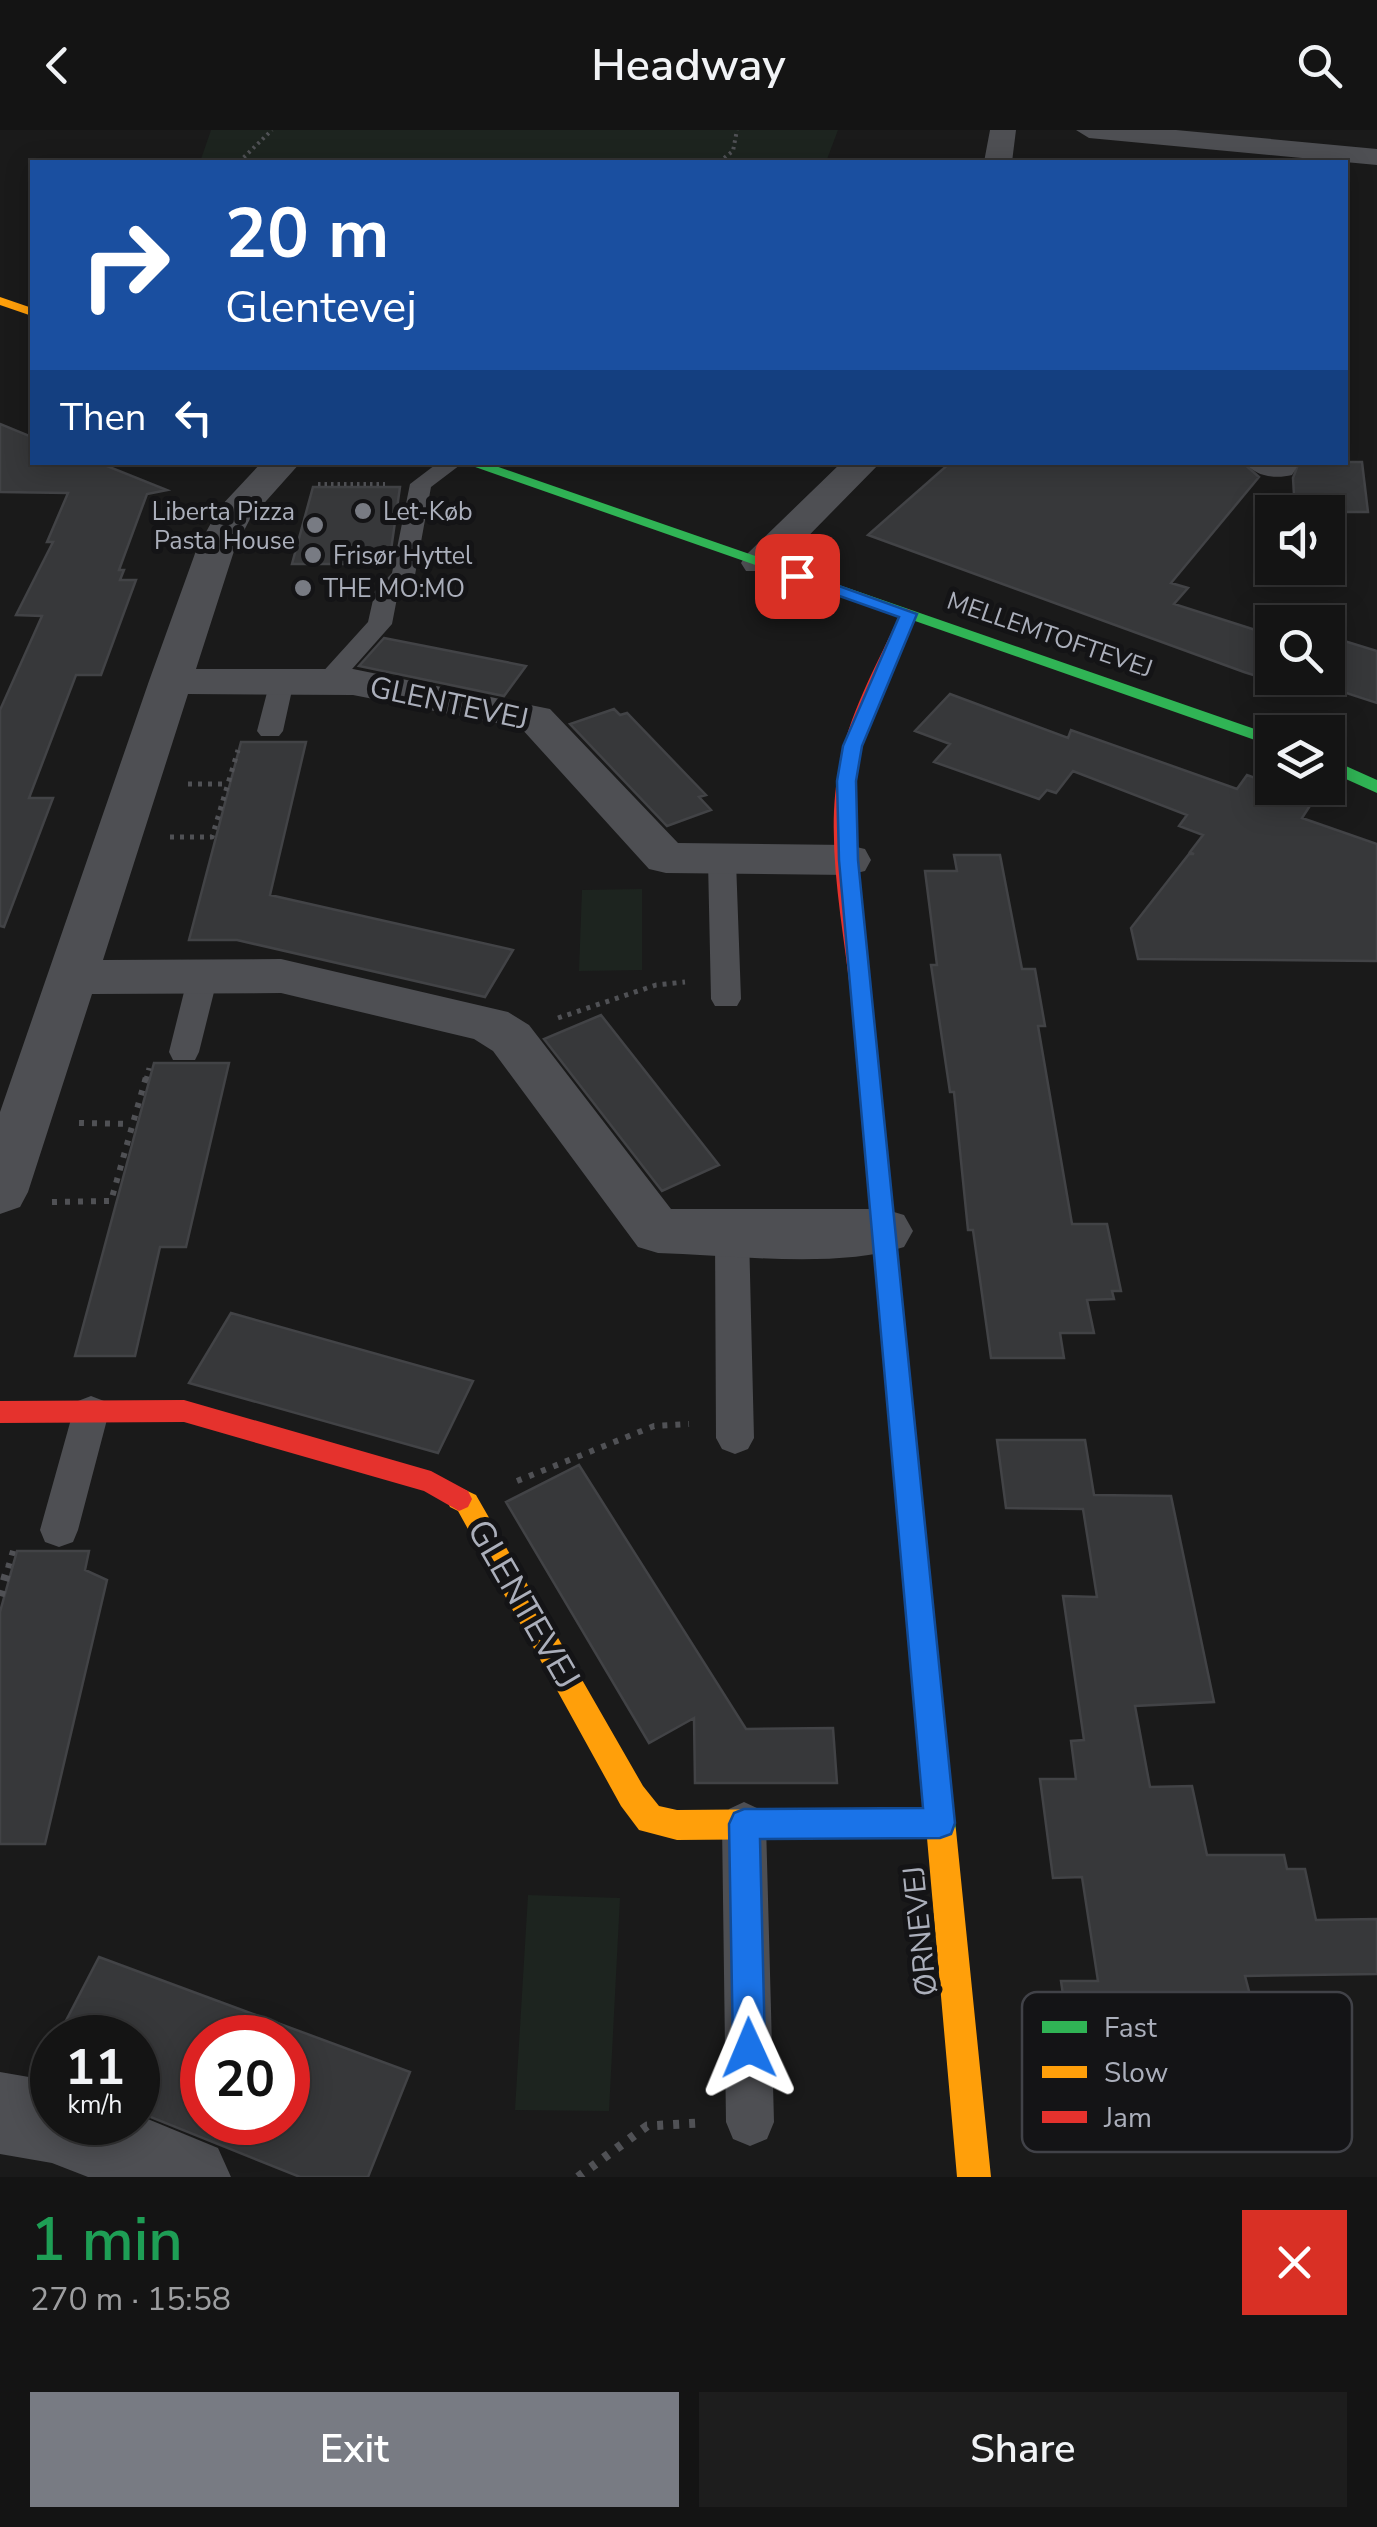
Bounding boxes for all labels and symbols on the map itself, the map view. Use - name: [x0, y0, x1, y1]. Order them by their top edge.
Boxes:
- place label: Liberta Pizza Pasta House: [152, 495, 295, 558]
- place label: Let-Køb: [383, 495, 473, 529]
- marker: Let-Køb: [352, 500, 374, 522]
- marker: Liberta Pizza Pasta House: [304, 514, 326, 536]
- pin: [755, 534, 840, 619]
- place label: Frisør Hyttel: [333, 539, 473, 573]
- marker: Frisør Hyttel: [302, 544, 324, 566]
- place label: THE MO:MO: [323, 572, 465, 606]
- marker: THE MO:MO: [292, 577, 314, 599]
- street label: MELLEMTOFTEVEJ: [942, 584, 1157, 686]
- street label: GLENTEVEJ: [366, 667, 532, 740]
- street label: GLENTEVEJ: [456, 1511, 591, 1697]
- street label: ØRNEVEJ: [893, 1864, 948, 1998]
- legend: [1022, 1992, 1352, 2152]
- position arrow: [697, 1996, 801, 2100]
- text: Fast: [1104, 2009, 1157, 2047]
- speed limit sign: 20: [180, 2015, 310, 2145]
- text: Slow: [1104, 2054, 1168, 2092]
- text: Jam: [1103, 2099, 1152, 2137]

